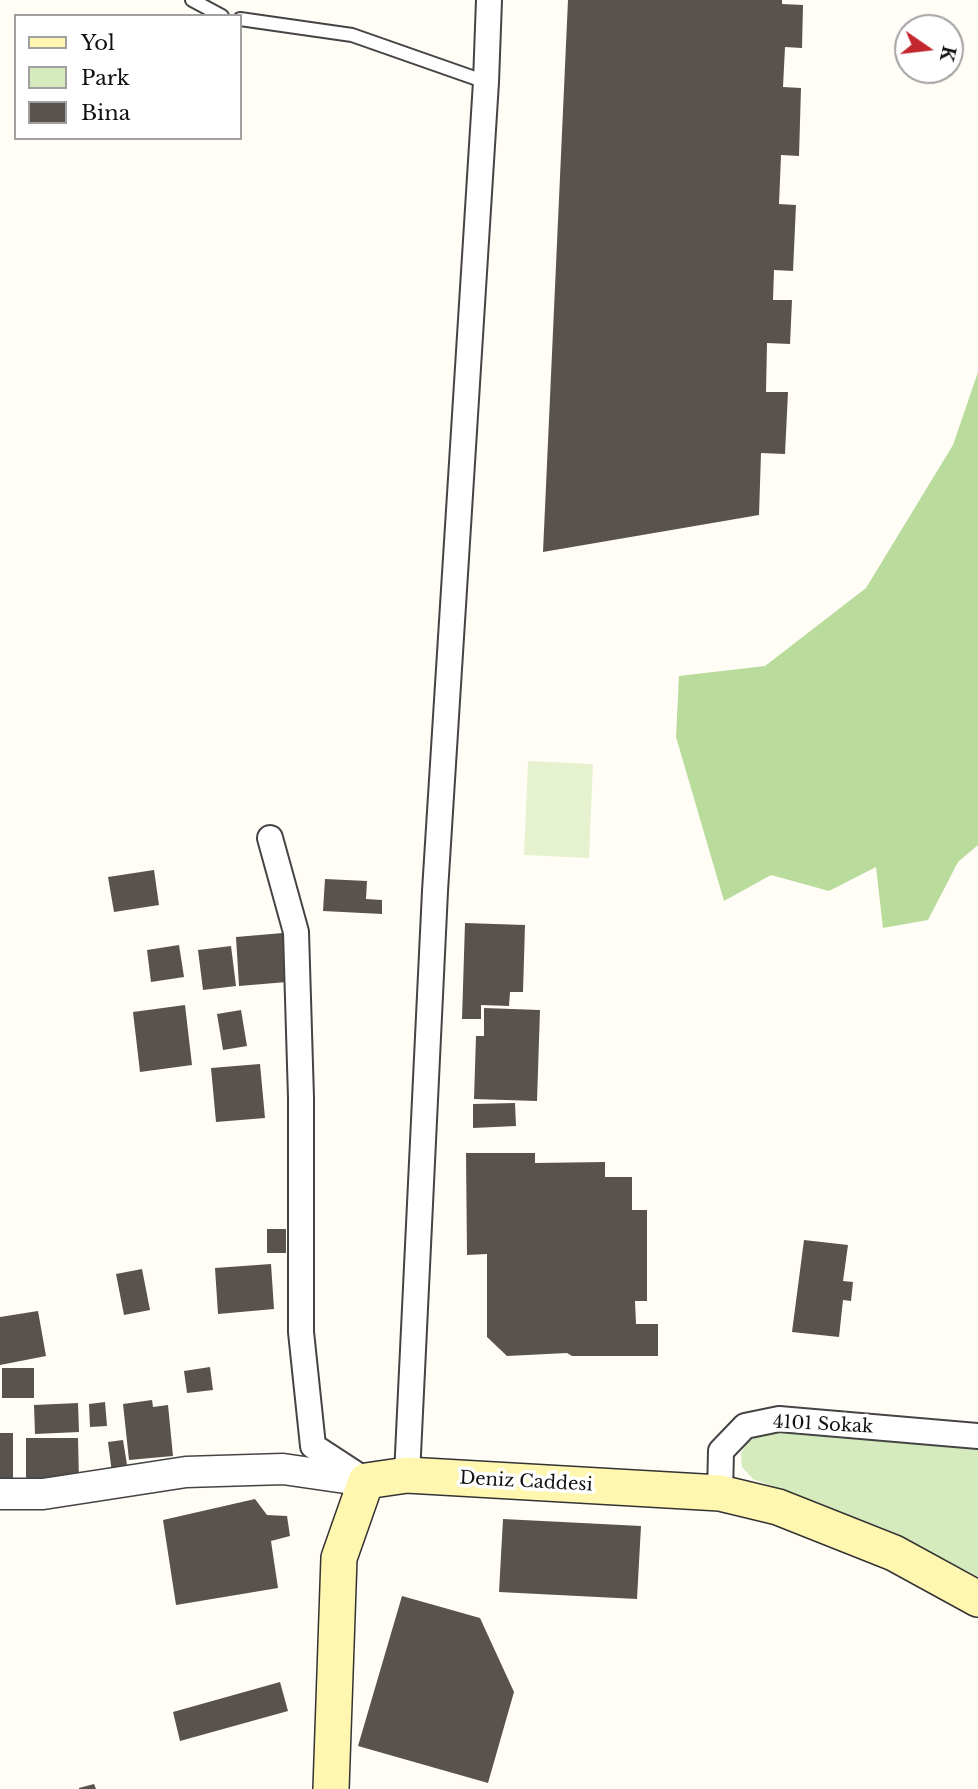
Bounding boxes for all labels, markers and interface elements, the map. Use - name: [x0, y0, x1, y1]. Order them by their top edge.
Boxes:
- legend: [14, 14, 242, 140]
- north arrow: [894, 14, 964, 84]
- text: Yol: [81, 30, 115, 56]
- text: K: [935, 43, 961, 64]
- text: Park: [81, 65, 130, 91]
- text: Bina: [81, 100, 130, 126]
- street label: 4101 Sokak: [772, 1412, 874, 1438]
- street label: Deniz Caddesi: [459, 1468, 593, 1496]

